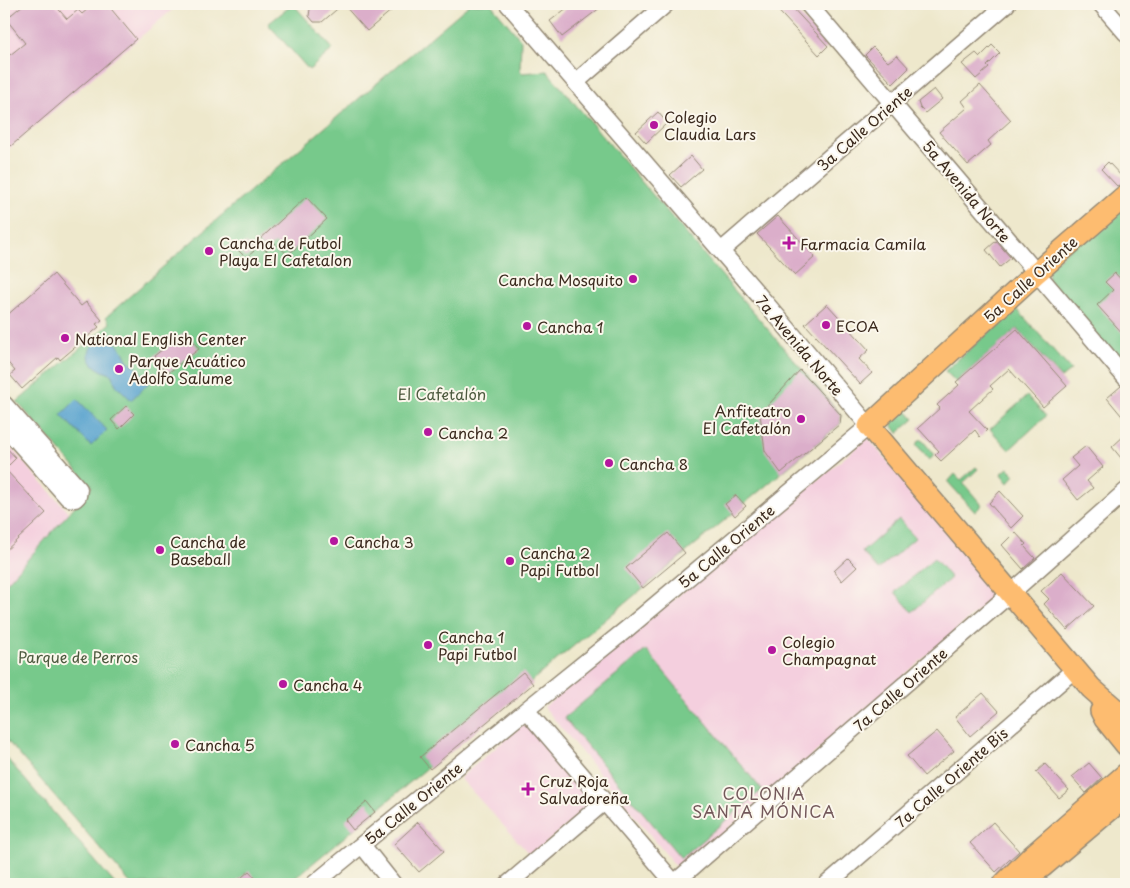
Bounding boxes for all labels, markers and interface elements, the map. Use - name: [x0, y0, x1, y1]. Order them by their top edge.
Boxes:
- street label: 3a Calle Oriente: [811, 80, 917, 176]
- place label: Colegio Claudia Lars: [664, 105, 756, 145]
- marker: Colegio Claudia Lars: [648, 119, 660, 131]
- street label: 5a Avenida Norte: [917, 135, 1017, 247]
- street label: 5a Calle Oriente: [978, 230, 1082, 328]
- place label: Cancha de Futbol Playa El Cafetalon: [219, 231, 352, 271]
- place label: Farmacia Camila: [800, 232, 927, 255]
- marker: Farmacia Camila: [782, 236, 796, 250]
- marker: Cancha de Futbol Playa El Cafetalon: [203, 245, 215, 257]
- place label: Cancha Mosquito: [498, 268, 623, 291]
- marker: Cancha Mosquito: [627, 273, 639, 285]
- street label: 7a Avenida Norte: [751, 290, 849, 400]
- place label: ECOA: [836, 314, 879, 337]
- place label: Cancha 1: [537, 315, 604, 338]
- marker: ECOA: [820, 319, 832, 331]
- marker: Cancha 1: [521, 320, 533, 332]
- place label: National English Center: [75, 327, 246, 350]
- marker: National English Center: [59, 332, 71, 344]
- place label: Parque Acuático Adolfo Salume: [129, 349, 246, 389]
- marker: Parque Acuático Adolfo Salume: [113, 363, 125, 375]
- park label: El Cafetalón: [398, 382, 486, 405]
- place label: Anfiteatro El Cafetalón: [703, 399, 791, 439]
- marker: Anfiteatro El Cafetalón: [795, 413, 807, 425]
- place label: Cancha 2: [438, 421, 508, 444]
- marker: Cancha 2: [422, 426, 434, 438]
- place label: Cancha 8: [619, 452, 688, 475]
- marker: Cancha 8: [603, 457, 615, 469]
- street label: 5a Calle Oriente: [673, 499, 779, 593]
- place label: Cancha de Baseball: [170, 530, 246, 570]
- place label: Cancha 3: [344, 530, 414, 553]
- marker: Cancha 3: [328, 535, 340, 547]
- place label: Cancha 2 Papi Futbol: [520, 541, 599, 581]
- marker: Cancha de Baseball: [154, 544, 166, 556]
- marker: Cancha 2 Papi Futbol: [504, 555, 516, 567]
- place label: Cancha 1 Papi Futbol: [438, 625, 517, 665]
- place label: Colegio Champagnat: [782, 630, 877, 670]
- marker: Cancha 1 Papi Futbol: [422, 639, 434, 651]
- street label: 7a Calle Oriente: [848, 642, 952, 736]
- marker: Colegio Champagnat: [766, 644, 778, 656]
- park label: Parque de Perros: [18, 645, 138, 668]
- place label: Cancha 4: [293, 673, 363, 696]
- marker: Cancha 4: [277, 678, 289, 690]
- street label: 7a Calle Oriente Bis: [890, 721, 1013, 833]
- place label: Cancha 5: [185, 733, 255, 756]
- marker: Cancha 5: [169, 738, 181, 750]
- street label: 5a Calle Oriente: [359, 756, 467, 850]
- place label: Cruz Roja Salvadoreña: [539, 769, 629, 809]
- district label: COLONIA SANTA MÓNICA: [692, 781, 836, 823]
- marker: Cruz Roja Salvadoreña: [521, 782, 535, 796]

